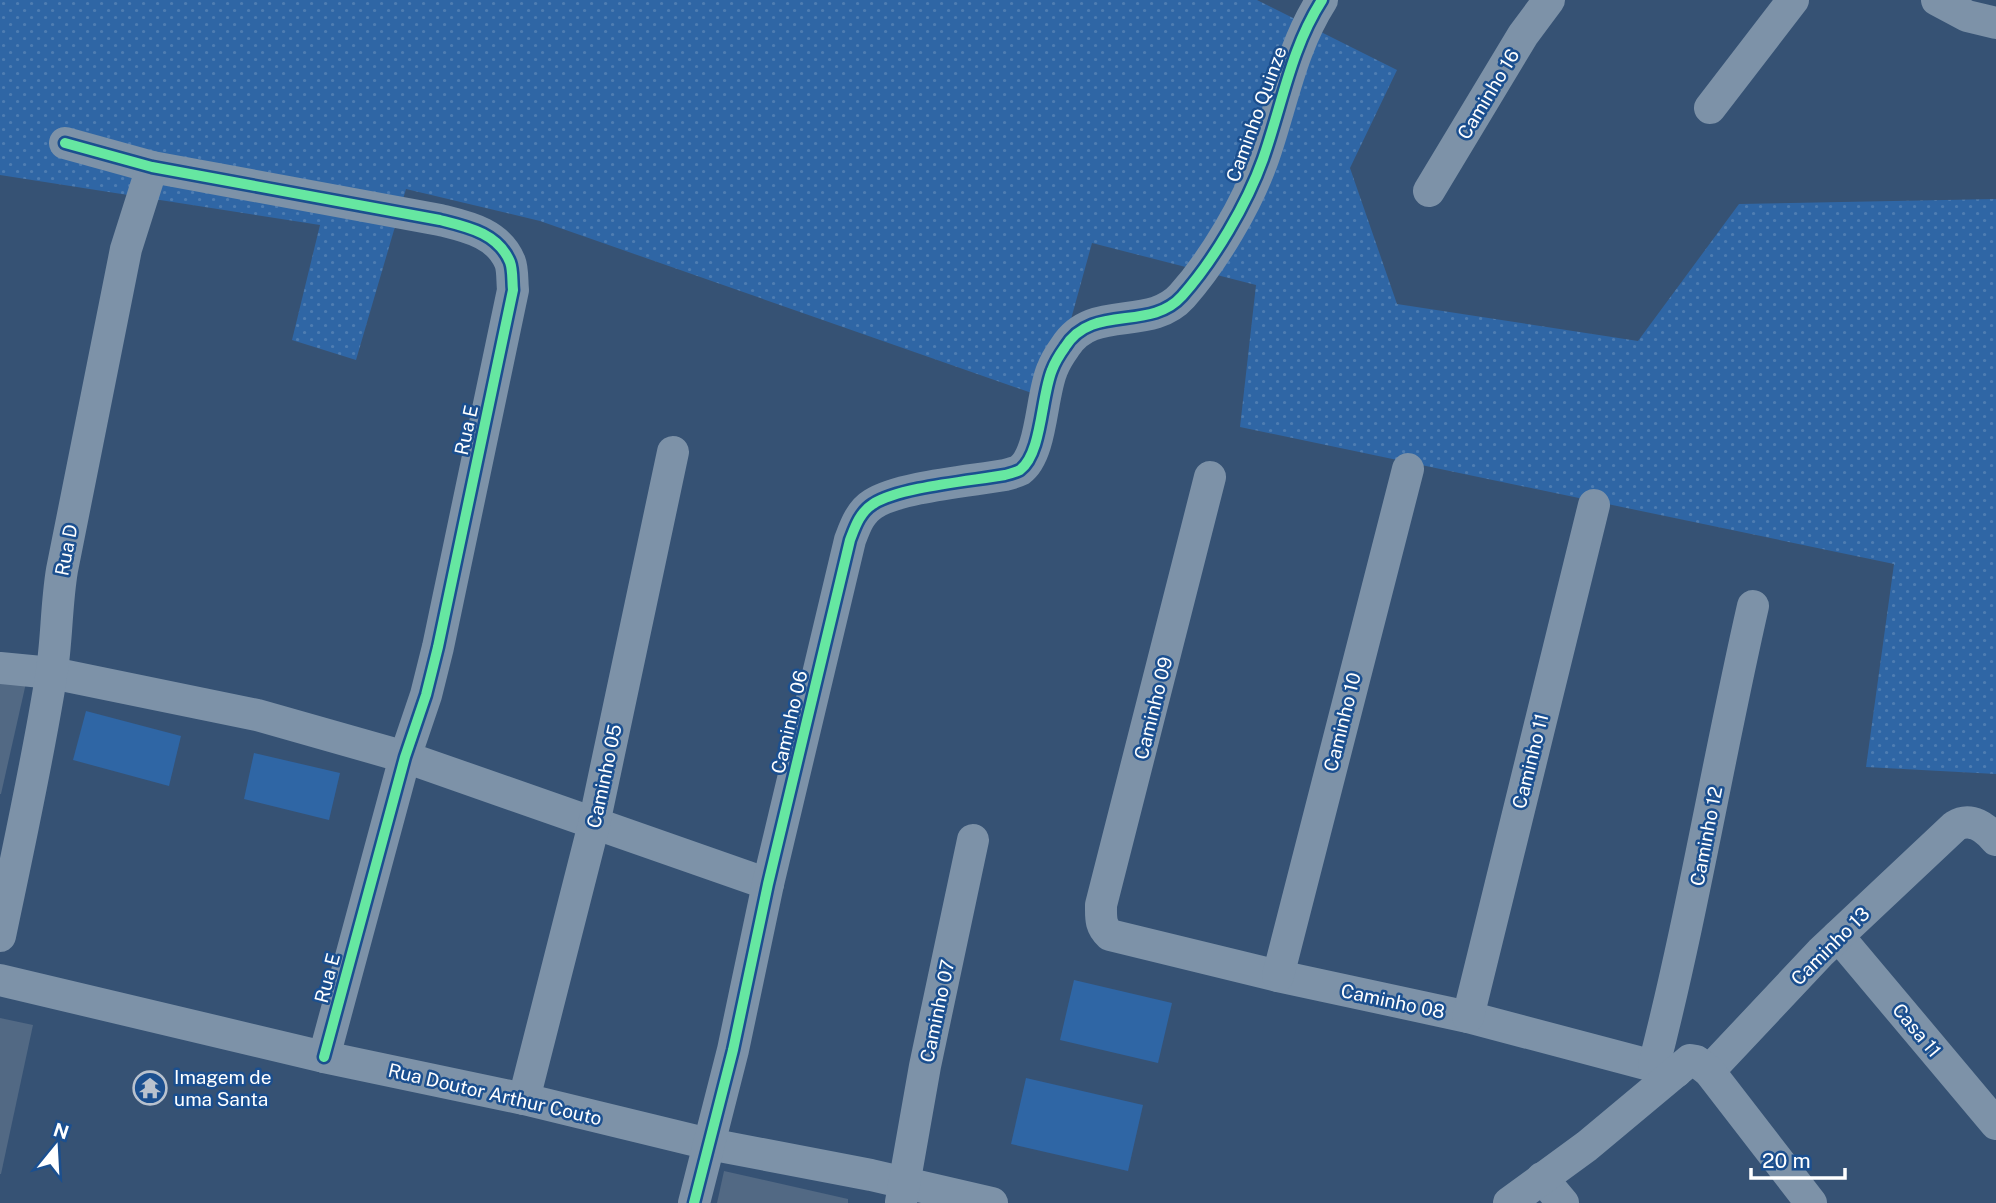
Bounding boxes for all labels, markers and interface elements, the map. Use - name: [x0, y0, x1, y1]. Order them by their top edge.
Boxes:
- street label: Caminho Quinze: [1221, 43, 1291, 185]
- street label: Caminho 16: [1452, 45, 1524, 143]
- street label: Rua E: [450, 403, 482, 457]
- street label: Rua D: [50, 522, 82, 578]
- street label: Caminho 09: [1130, 654, 1176, 762]
- street label: Caminho 06: [766, 668, 812, 776]
- street label: Caminho 10: [1319, 670, 1365, 774]
- street label: Caminho 11: [1508, 711, 1552, 811]
- street label: Caminho 05: [582, 722, 626, 830]
- street label: Caminho 12: [1686, 784, 1726, 888]
- street label: Caminho 13: [1786, 902, 1874, 990]
- street label: Rua E: [310, 951, 344, 1005]
- street label: Caminho 07: [915, 958, 959, 1064]
- street label: Caminho 08: [1339, 979, 1447, 1023]
- street label: Casa 11: [1888, 999, 1946, 1061]
- street label: Rua Doutor Arthur Couto: [386, 1059, 604, 1129]
- place label: Imagem de uma Santa: [174, 1066, 271, 1110]
- temple icon: Imagem de uma Santa: [131, 1069, 169, 1107]
- north arrow: [21, 1112, 91, 1182]
- text: N: [51, 1118, 72, 1144]
- scale bar: [1751, 1136, 1846, 1180]
- text: 20 m: [1762, 1148, 1811, 1173]

